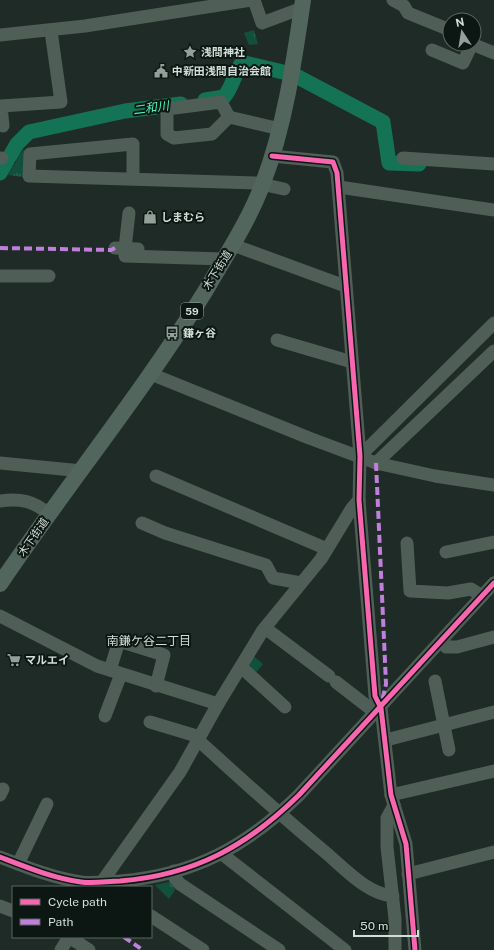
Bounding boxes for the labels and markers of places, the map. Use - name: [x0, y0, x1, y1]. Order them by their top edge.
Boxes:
- place icon: 浅間神社: [182, 44, 198, 60]
- place label: 浅間神社: [201, 46, 245, 58]
- public building icon: 中新田浅間自治会館: [153, 63, 169, 79]
- place label: 中新田浅間自治会館: [172, 65, 271, 77]
- shop icon: しまむら: [142, 209, 158, 225]
- place label: しまむら: [161, 211, 205, 223]
- bus stop icon: 鎌ヶ谷: [164, 325, 180, 341]
- place label: 鎌ヶ谷: [183, 327, 216, 339]
- supermarket icon: マルエイ: [6, 652, 22, 668]
- place label: マルエイ: [25, 654, 69, 666]

